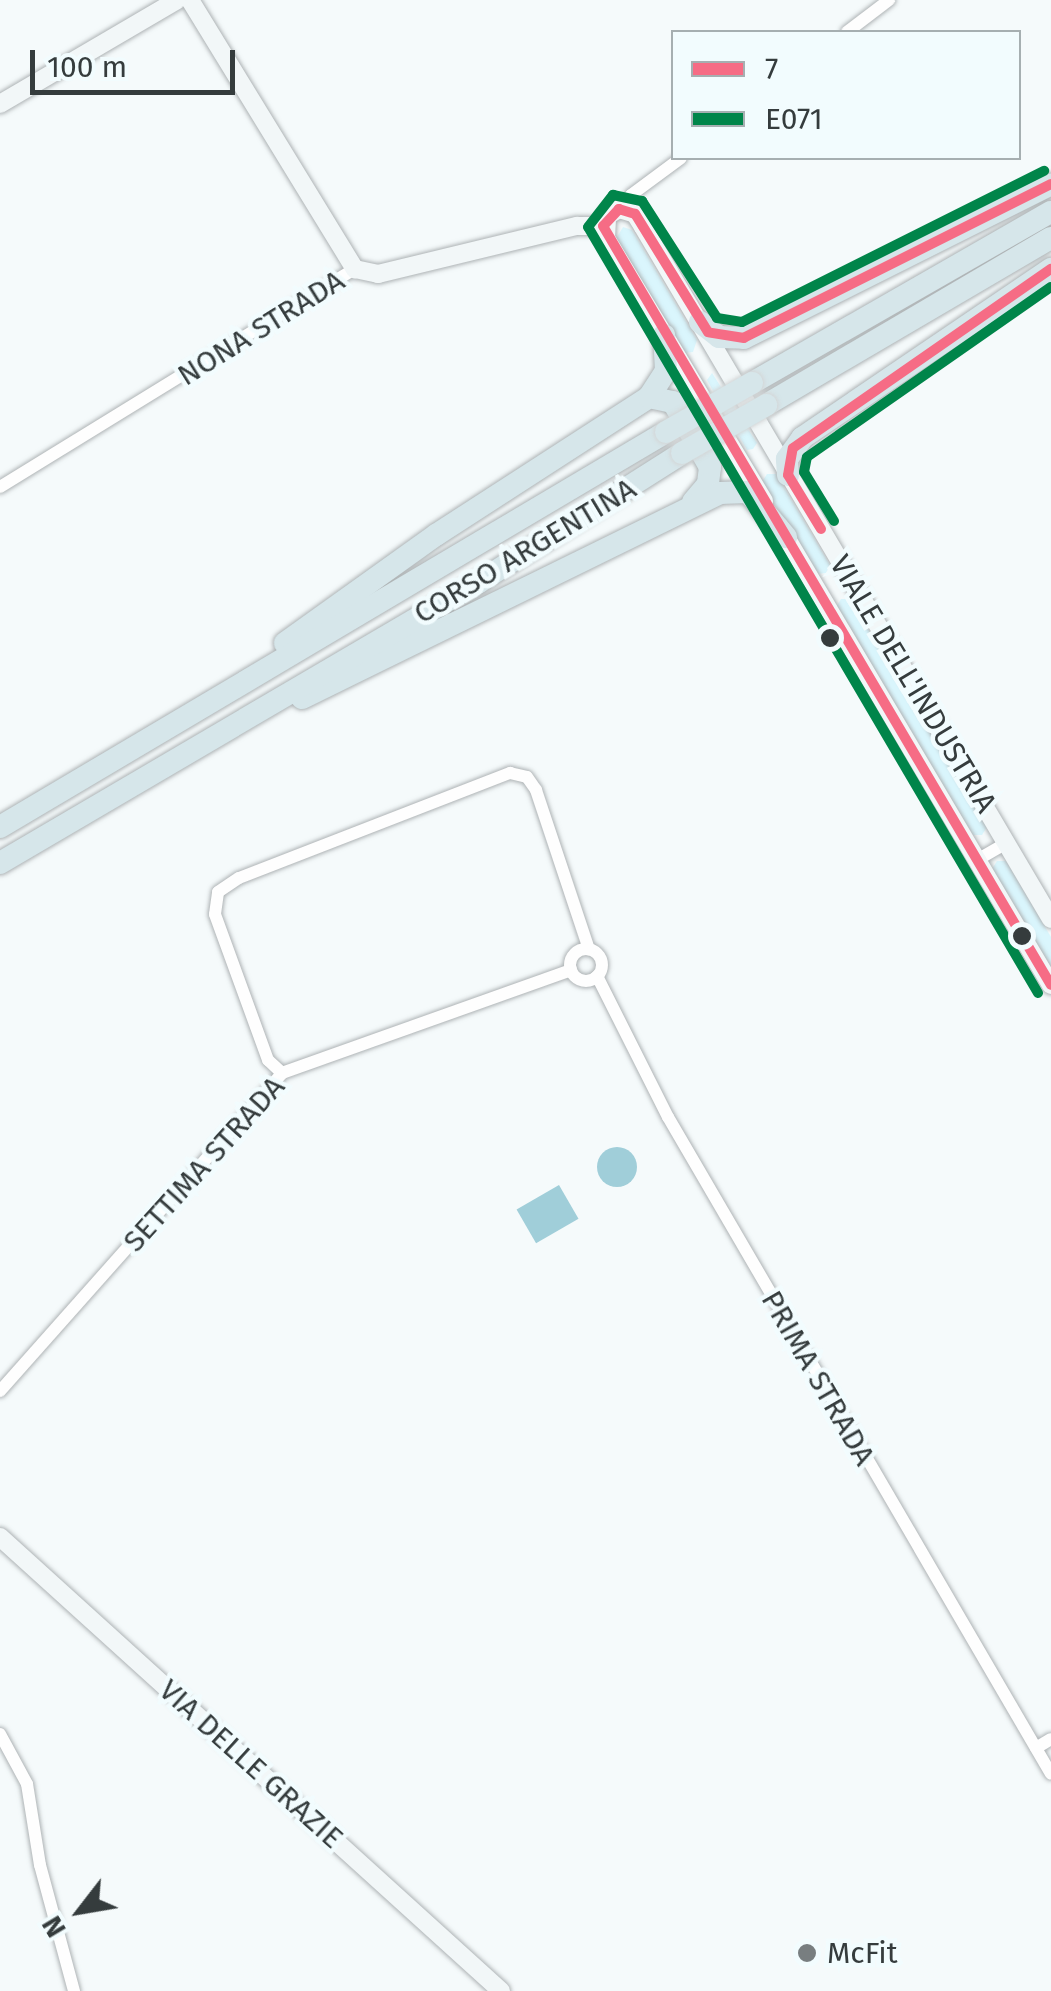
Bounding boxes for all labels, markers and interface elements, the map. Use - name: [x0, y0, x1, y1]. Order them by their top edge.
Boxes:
- scale bar: [35, 30, 240, 92]
- legend: [671, 30, 1021, 160]
- text: 100 m: [47, 49, 127, 85]
- text: 7: [765, 51, 778, 87]
- text: E071: [765, 101, 823, 137]
- street label: NONA STRADA: [171, 262, 351, 394]
- street label: CORSO ARGENTINA: [407, 471, 643, 631]
- street label: VIALE DELL'INDUSTRIA: [822, 549, 1004, 819]
- unlabelled marker: [820, 628, 840, 648]
- unlabelled marker: [1012, 926, 1032, 946]
- street label: SETTIMA STRADA: [116, 1069, 292, 1259]
- street label: PRIMA STRADA: [753, 1284, 883, 1472]
- street label: VIA DELLE GRAZIE: [152, 1672, 350, 1856]
- north arrow: [30, 1861, 130, 1961]
- text: N: [35, 1910, 73, 1943]
- place label: McFit: [827, 1935, 898, 1971]
- marker: McFit: [796, 1942, 818, 1964]

